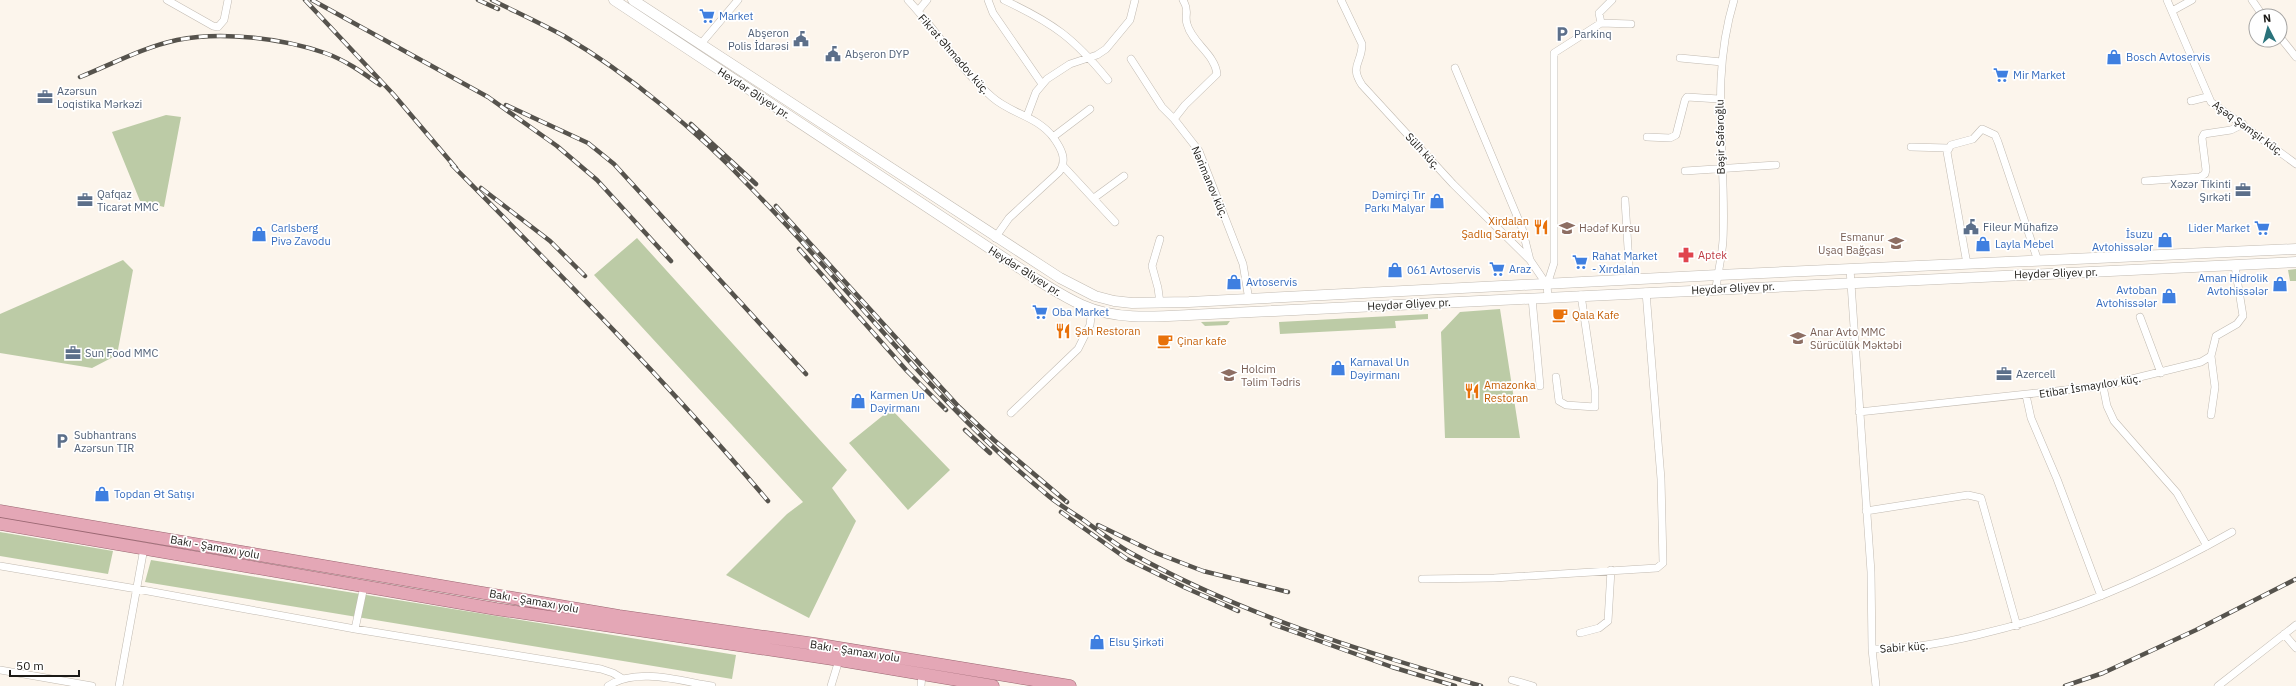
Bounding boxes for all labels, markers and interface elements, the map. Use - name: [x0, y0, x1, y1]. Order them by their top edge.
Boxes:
- supermarket icon: Market: [698, 7, 716, 25]
- north arrow: [2248, 8, 2288, 48]
- place label: Market: [719, 9, 753, 23]
- street label: Fikrət Əhmədov küç.: [915, 11, 993, 97]
- text: N: [2262, 11, 2272, 25]
- parking icon: Parkinq: [1553, 25, 1571, 43]
- place label: Abşeron Polis İdarəsi: [728, 26, 789, 53]
- place label: Parkinq: [1574, 27, 1612, 41]
- public building icon: Abşeron Polis İdarəsi: [792, 30, 810, 48]
- public building icon: Abşeron DYP: [824, 45, 842, 63]
- place label: Abşeron DYP: [845, 47, 909, 61]
- shop icon: Bosch Avtoservis: [2105, 48, 2123, 66]
- place label: Bosch Avtoservis: [2126, 50, 2210, 64]
- street label: Heydər Əliyev pr.: [715, 64, 793, 122]
- supermarket icon: Mir Market: [1992, 66, 2010, 84]
- place label: Mir Market: [2013, 68, 2066, 82]
- place label: Azərsun Loqistika Mərkəzi: [57, 84, 142, 111]
- office icon: Azərsun Loqistika Mərkəzi: [36, 88, 54, 106]
- street label: Aşəq Şəmşir küç.: [2210, 97, 2286, 159]
- street label: Bəşir Səfəroğlu: [1712, 99, 1728, 175]
- street label: Sülh küç.: [1403, 130, 1443, 172]
- street label: Nərimanov küç.: [1189, 144, 1231, 220]
- place label: Xəzər Tikinti Şırkəti: [2170, 177, 2231, 204]
- office icon: Xəzər Tikinti Şırkəti: [2234, 181, 2252, 199]
- place label: Qafqaz Ticarət MMC: [97, 187, 159, 214]
- place label: Dəmirçi Tır Parkı Malyar: [1364, 188, 1425, 215]
- office icon: Qafqaz Ticarət MMC: [76, 191, 94, 209]
- shop icon: Dəmirçi Tır Parkı Malyar: [1428, 192, 1446, 210]
- place label: Xirdalan Şadlıq Saratyı: [1461, 214, 1529, 241]
- restaurant icon: Xirdalan Şadlıq Saratyı: [1532, 218, 1550, 236]
- public building icon: Fileur Mühafizə: [1962, 218, 1980, 236]
- school or university icon: Hədəf Kursu: [1558, 219, 1576, 237]
- supermarket icon: Lider Market: [2253, 219, 2271, 237]
- place label: Fileur Mühafizə: [1983, 220, 2058, 234]
- place label: Carlsberg Pivə Zavodu: [271, 221, 331, 248]
- place label: Hədəf Kursu: [1579, 221, 1640, 235]
- place label: Lider Market: [2188, 221, 2250, 235]
- shop icon: Carlsberg Pivə Zavodu: [250, 225, 268, 243]
- place label: İsuzu Avtohissələr: [2092, 227, 2153, 254]
- place label: Esmanur Uşaq Bağçası: [1818, 230, 1884, 257]
- shop icon: İsuzu Avtohissələr: [2156, 231, 2174, 249]
- school or university icon: Esmanur Uşaq Bağçası: [1887, 234, 1905, 252]
- shop icon: Layla Mebel: [1974, 235, 1992, 253]
- place label: Layla Mebel: [1995, 237, 2054, 251]
- street label: Heydər Əliyev pr.: [986, 243, 1064, 299]
- pharmacy icon: Aptek: [1677, 246, 1695, 264]
- place label: Aptek: [1698, 248, 1727, 262]
- place label: Rahat Market - Xırdalan: [1592, 249, 1658, 276]
- supermarket icon: Rahat Market - Xırdalan: [1571, 253, 1589, 271]
- supermarket icon: Araz: [1488, 260, 1506, 278]
- shop icon: 061 Avtoservis: [1386, 261, 1404, 279]
- place label: Araz: [1509, 262, 1531, 276]
- place label: 061 Avtoservis: [1407, 263, 1481, 277]
- street label: Heydər Əliyev pr.: [2014, 265, 2098, 281]
- place label: Aman Hidrolik Avtohissələr: [2198, 271, 2268, 298]
- shop icon: Avtoservis: [1225, 273, 1243, 291]
- place label: Avtoservis: [1246, 275, 1297, 289]
- shop icon: Aman Hidrolik Avtohissələr: [2271, 275, 2289, 293]
- street label: Heydər Əliyev pr.: [1691, 279, 1775, 297]
- place label: Avtoban Avtohissələr: [2096, 283, 2157, 310]
- shop icon: Avtoban Avtohissələr: [2160, 287, 2178, 305]
- street label: Heydər Əliyev pr.: [1367, 295, 1451, 313]
- supermarket icon: Oba Market: [1031, 303, 1049, 321]
- place label: Oba Market: [1052, 305, 1109, 319]
- cafe icon: Qala Kafe: [1551, 306, 1569, 324]
- place label: Qala Kafe: [1572, 308, 1619, 322]
- restaurant icon: Şah Restoran: [1054, 322, 1072, 340]
- place label: Şah Restoran: [1075, 324, 1140, 338]
- place label: Anar Avto MMC Sürücülük Məktəbi: [1810, 325, 1902, 352]
- school or university icon: Anar Avto MMC Sürücülük Məktəbi: [1789, 329, 1807, 347]
- cafe icon: Çinar kafe: [1156, 332, 1174, 350]
- place label: Çinar kafe: [1177, 334, 1227, 348]
- office icon: Sun Food MMC: [64, 344, 82, 362]
- place label: Sun Food MMC: [85, 346, 159, 360]
- place label: Karnaval Un Dəyirmanı: [1350, 355, 1409, 382]
- shop icon: Karnaval Un Dəyirmanı: [1329, 359, 1347, 377]
- place label: Holcim Təlim Tədris: [1241, 362, 1301, 389]
- office icon: Azercell: [1995, 365, 2013, 383]
- school or university icon: Holcim Təlim Tədris: [1220, 366, 1238, 384]
- place label: Azercell: [2016, 367, 2056, 381]
- street label: Etibar İsmayılov küç.: [2038, 371, 2142, 401]
- place label: Amazonka Restoran: [1484, 378, 1536, 405]
- restaurant icon: Amazonka Restoran: [1463, 382, 1481, 400]
- place label: Karmen Un Dəyirmanı: [870, 388, 925, 415]
- shop icon: Karmen Un Dəyirmanı: [849, 392, 867, 410]
- place label: Subhantrans Azərsun TIR: [74, 428, 137, 455]
- parking icon: Subhantrans Azərsun TIR: [53, 432, 71, 450]
- shop icon: Topdan Ət Satışı: [93, 485, 111, 503]
- place label: Topdan Ət Satışı: [114, 487, 194, 501]
- street label: Bakı - Şamaxı yolu: [169, 532, 261, 562]
- street label: Bakı - Şamaxı yolu: [488, 586, 580, 616]
- shop icon: Elsu Şirkəti: [1088, 633, 1106, 651]
- place label: Elsu Şirkəti: [1109, 635, 1164, 649]
- street label: Bakı - Şamaxı yolu: [809, 637, 901, 665]
- street label: Sabir küç.: [1879, 638, 1929, 656]
- scale bar: [10, 652, 79, 678]
- text: 50 m: [16, 658, 44, 673]

